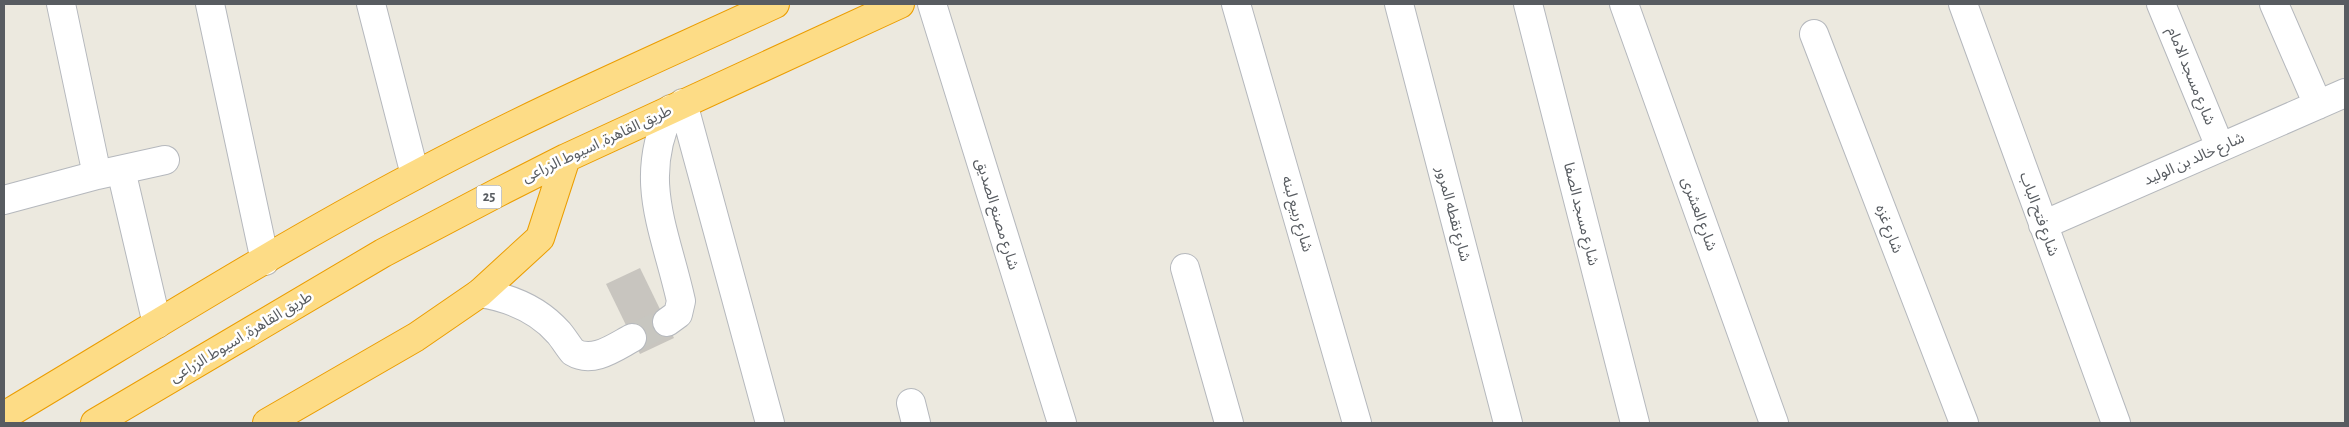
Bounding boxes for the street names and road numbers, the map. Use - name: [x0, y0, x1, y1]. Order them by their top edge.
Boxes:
- street label: شارع مسجد الامام: [2161, 25, 2218, 129]
- street label: طريق القاهرة, اسيوط الزراعى: [520, 103, 675, 187]
- street label: شارع خالد بن الوليد: [2141, 130, 2249, 192]
- street label: شارع مصنع الصديق: [969, 156, 1021, 273]
- street label: شارع مسجد الصفا: [1557, 161, 1601, 268]
- street label: شارع نقطه المرور: [1429, 164, 1473, 264]
- street label: شارع فتح الباب: [2013, 170, 2061, 260]
- street label: شارع ربيع لبنه: [1275, 174, 1315, 255]
- street label: شارع العشرى: [1675, 175, 1719, 254]
- road number: 25: [476, 186, 502, 208]
- street label: شارع غزه: [1869, 203, 1905, 257]
- street label: طريق القاهرة, اسيوط الزراعى: [167, 289, 316, 387]

